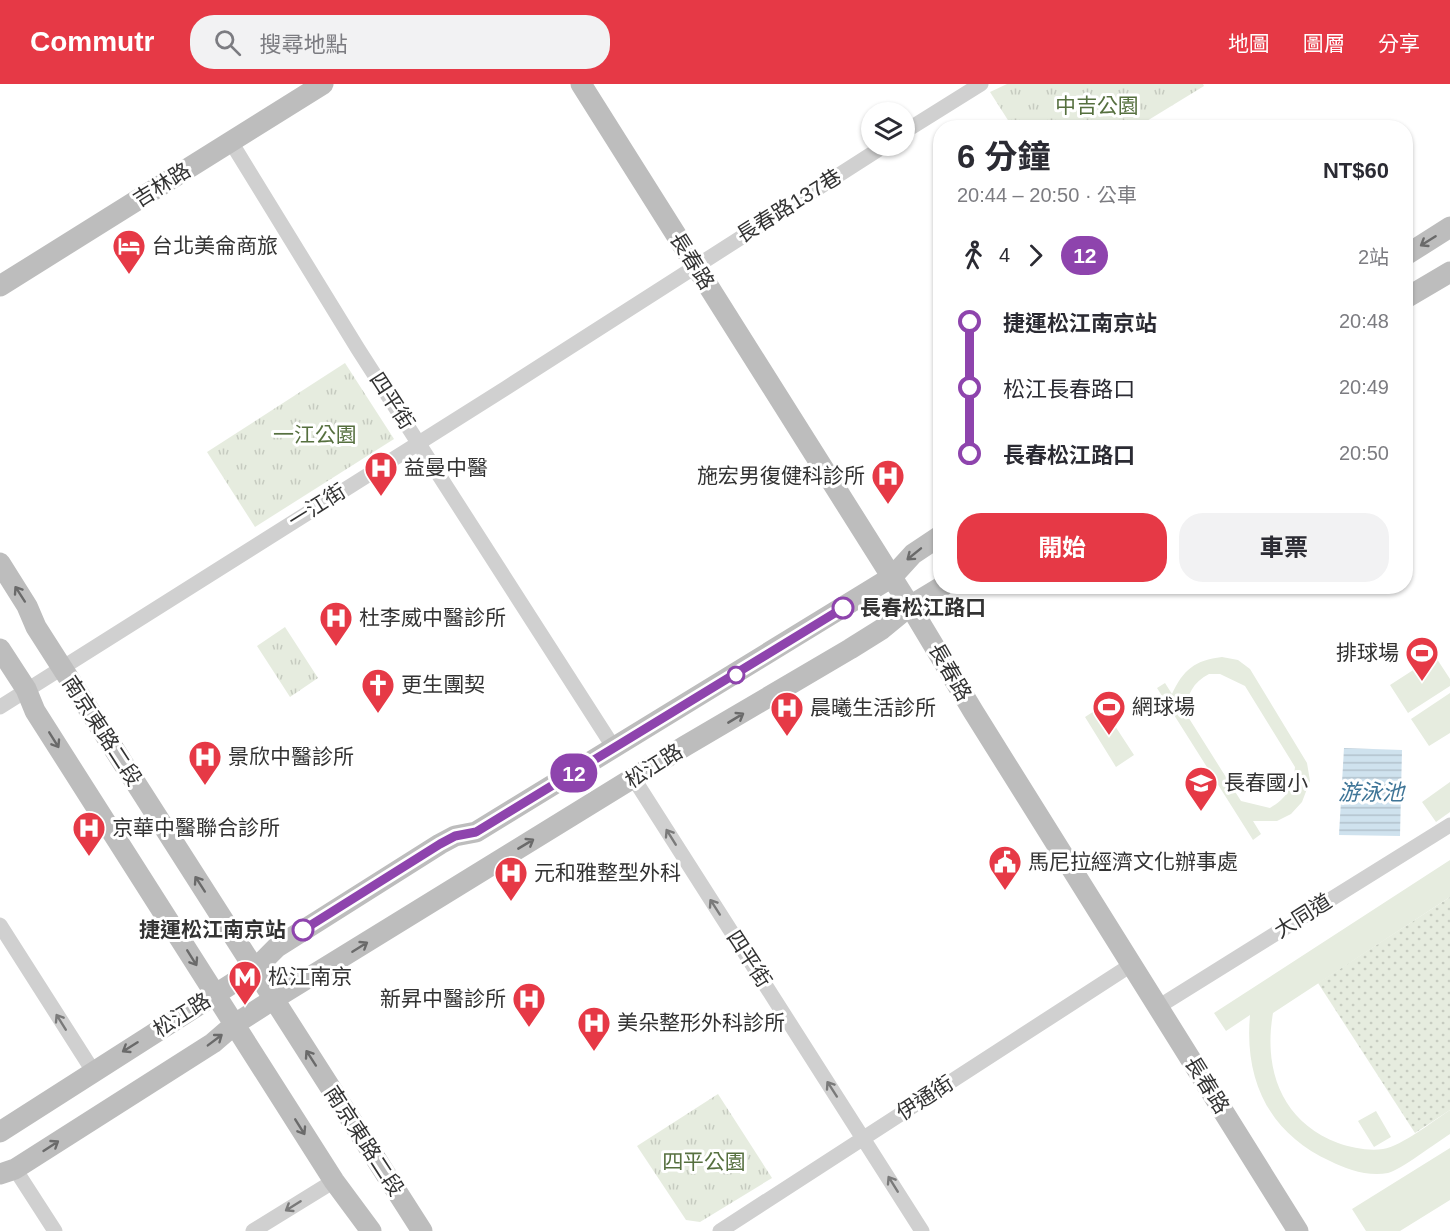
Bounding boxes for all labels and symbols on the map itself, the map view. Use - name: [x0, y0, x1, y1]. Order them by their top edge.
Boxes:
- park label: 中吉公園: [1055, 94, 1139, 117]
- street label: 吉林路: [129, 158, 195, 211]
- street label: 長春路137巷: [732, 164, 845, 247]
- hotel icon: 台北美侖商旅: [111, 228, 147, 275]
- street label: 長春路: [666, 228, 719, 294]
- place label: 台北美侖商旅: [152, 234, 278, 257]
- one-way arrow: [1420, 236, 1437, 248]
- street label: 四平街: [366, 368, 419, 433]
- park label: 一江公園: [273, 423, 357, 446]
- hospital icon: 益曼中醫: [363, 450, 399, 497]
- place label: 益曼中醫: [404, 456, 488, 479]
- hospital icon: 施宏男復健科診所: [870, 458, 906, 505]
- place label: 施宏男復健科診所: [697, 464, 865, 487]
- street label: 一江街: [284, 479, 350, 532]
- one-way arrow: [906, 548, 922, 561]
- one-way arrow: [13, 586, 25, 603]
- place label: 長春松江路口: [860, 596, 986, 619]
- marker: 長春松江路口: [832, 597, 854, 619]
- hospital icon: 杜李威中醫診所: [318, 600, 354, 647]
- place label: 杜李威中醫診所: [359, 606, 506, 629]
- sports icon: 排球場: [1404, 635, 1440, 682]
- street label: 長春路: [925, 639, 976, 705]
- place label: 排球場: [1336, 641, 1399, 664]
- unlabelled marker: [727, 666, 745, 684]
- church icon: 更生團契: [360, 667, 396, 714]
- street label: 南京東路二段: [58, 672, 146, 790]
- place label: 更生團契: [401, 673, 485, 696]
- sports icon: 網球場: [1091, 689, 1127, 736]
- hospital icon: 晨曦生活診所: [769, 690, 805, 737]
- place label: 網球場: [1132, 695, 1195, 718]
- place label: 晨曦生活診所: [810, 696, 936, 719]
- one-way arrow: [727, 712, 744, 724]
- one-way arrow: [47, 732, 60, 749]
- hospital icon: 景欣中醫診所: [187, 739, 223, 786]
- street label: 松江路: [621, 739, 687, 792]
- place label: 景欣中醫診所: [228, 745, 354, 768]
- line badge: 12: [547, 754, 601, 792]
- school or university icon: 長春國小: [1183, 765, 1219, 812]
- place label: 長春國小: [1224, 771, 1308, 794]
- water label: 游泳池: [1338, 780, 1406, 805]
- hospital icon: 京華中醫聯合診所: [71, 810, 107, 857]
- place label: 京華中醫聯合診所: [112, 816, 280, 839]
- one-way arrow: [665, 829, 677, 846]
- one-way arrow: [517, 838, 534, 850]
- public building icon: 馬尼拉經濟文化辦事處: [987, 844, 1023, 891]
- place label: 馬尼拉經濟文化辦事處: [1028, 850, 1238, 873]
- hospital icon: 元和雅整型外科: [493, 855, 529, 902]
- place label: 元和雅整型外科: [534, 861, 681, 884]
- one-way arrow: [194, 876, 206, 893]
- street label: 大同道: [1270, 889, 1336, 942]
- one-way arrow: [709, 899, 721, 916]
- place label: 捷運松江南京站: [139, 918, 286, 941]
- marker: 捷運松江南京站: [292, 919, 314, 941]
- street label: 四平街: [723, 926, 776, 991]
- one-way arrow: [351, 940, 368, 952]
- one-way arrow: [187, 949, 199, 966]
- metro station icon: 松江南京: [227, 959, 263, 1006]
- place label: 松江南京: [268, 965, 352, 988]
- hospital icon: 新昇中醫診所: [511, 981, 547, 1028]
- place label: 新昇中醫診所: [380, 987, 506, 1010]
- street label: 松江路: [149, 988, 215, 1041]
- hospital icon: 美朵整形外科診所: [576, 1005, 612, 1052]
- place label: 美朵整形外科診所: [617, 1011, 785, 1034]
- one-way arrow: [55, 1013, 68, 1030]
- one-way arrow: [206, 1034, 222, 1047]
- one-way arrow: [122, 1041, 139, 1054]
- one-way arrow: [305, 1050, 317, 1067]
- street label: 長春路: [1181, 1052, 1234, 1118]
- street label: 伊通街: [892, 1071, 957, 1124]
- one-way arrow: [826, 1081, 838, 1098]
- street label: 南京東路二段: [320, 1082, 408, 1200]
- one-way arrow: [294, 1118, 306, 1135]
- one-way arrow: [42, 1139, 59, 1151]
- park label: 四平公園: [662, 1150, 746, 1173]
- one-way arrow: [887, 1176, 899, 1193]
- one-way arrow: [285, 1201, 302, 1213]

